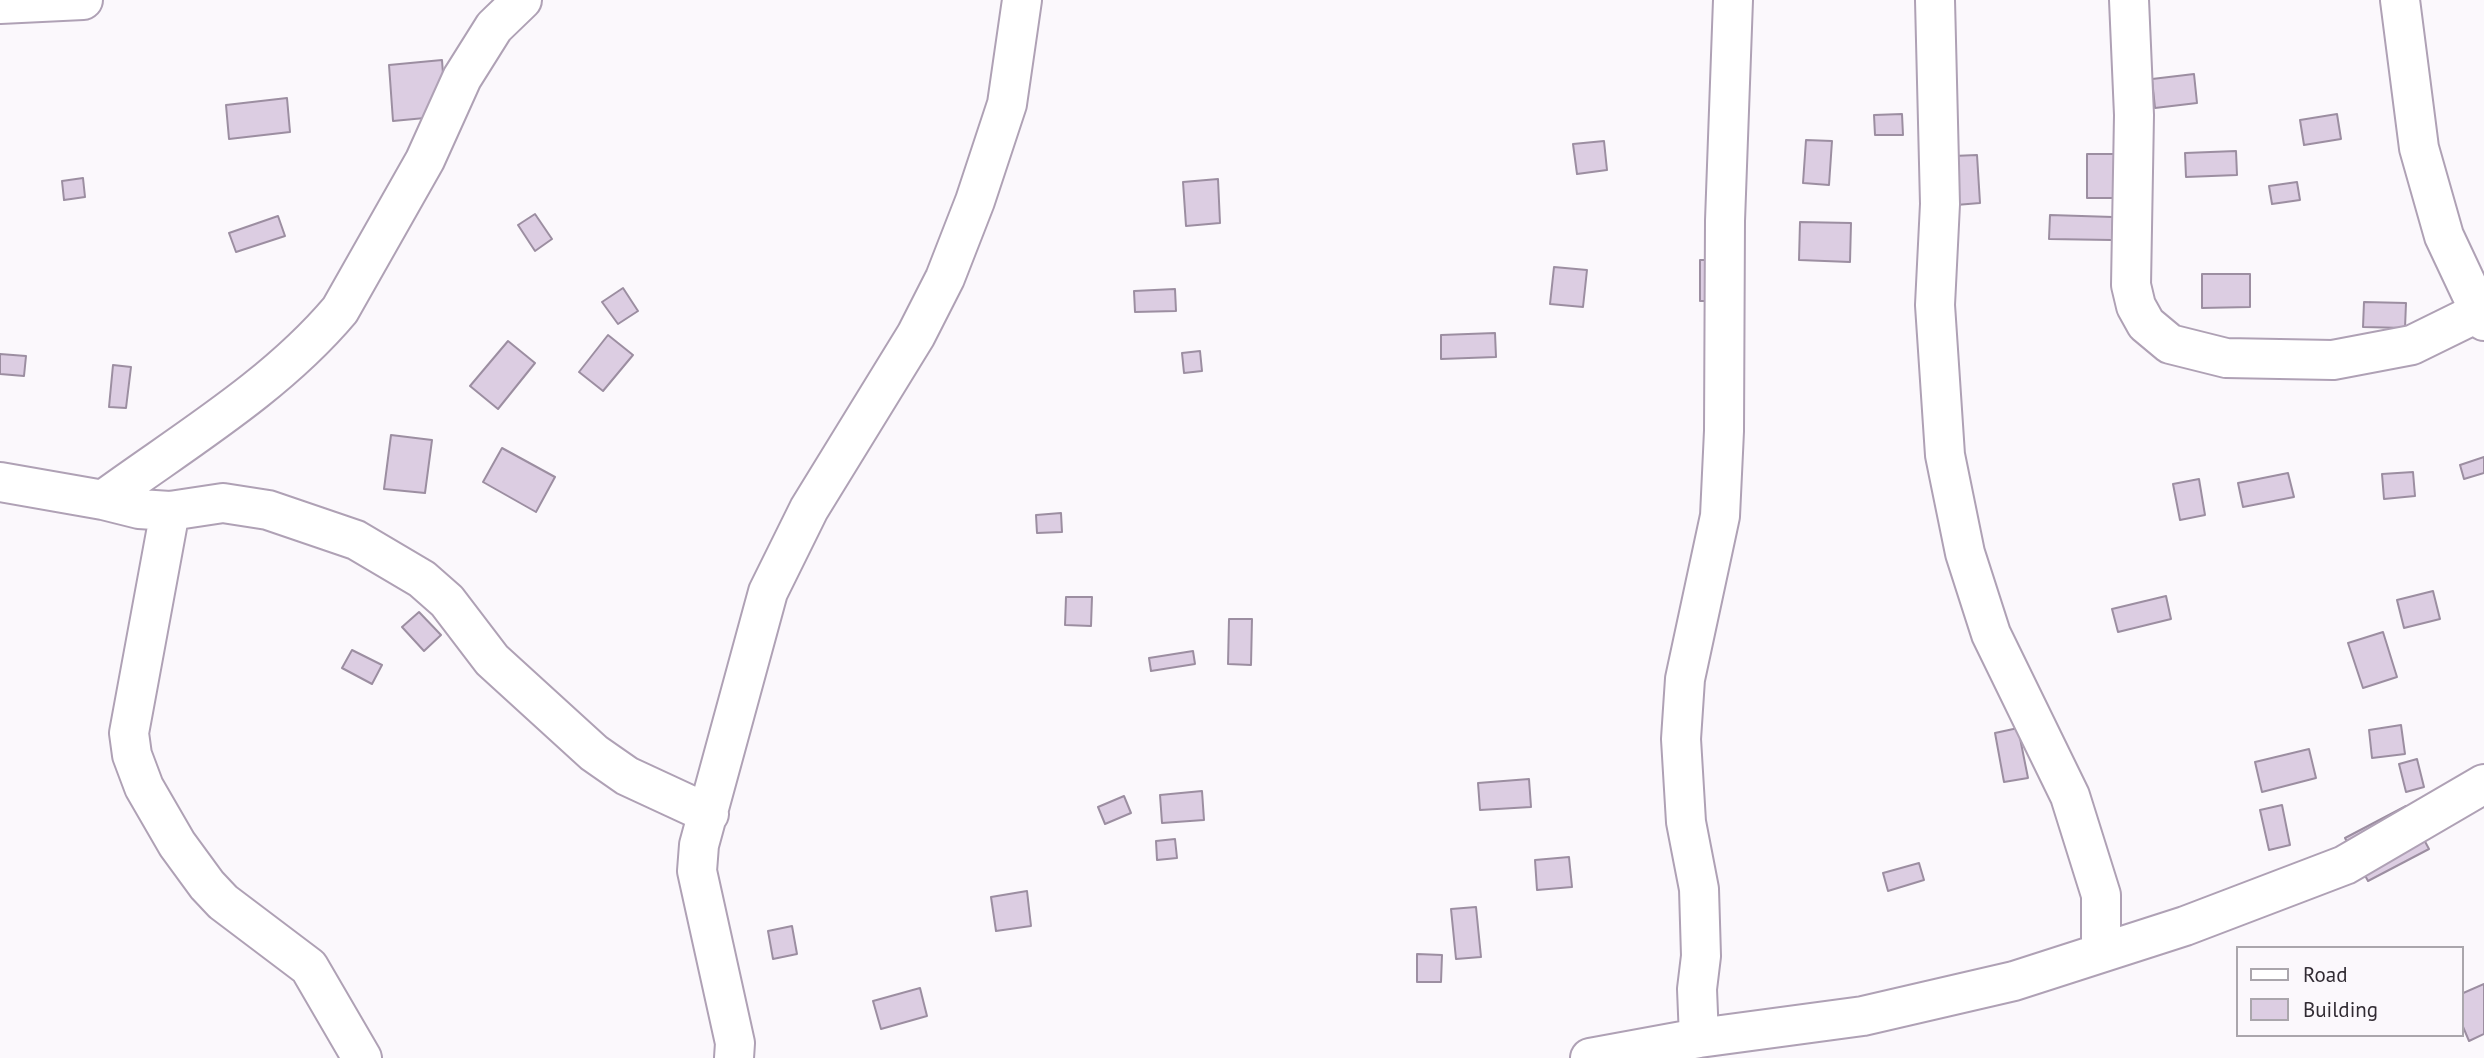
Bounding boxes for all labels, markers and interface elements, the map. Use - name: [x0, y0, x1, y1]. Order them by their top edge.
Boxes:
- legend: [2236, 946, 2463, 1037]
- text: Road: [2303, 961, 2347, 988]
- text: Building: [2303, 996, 2378, 1023]

